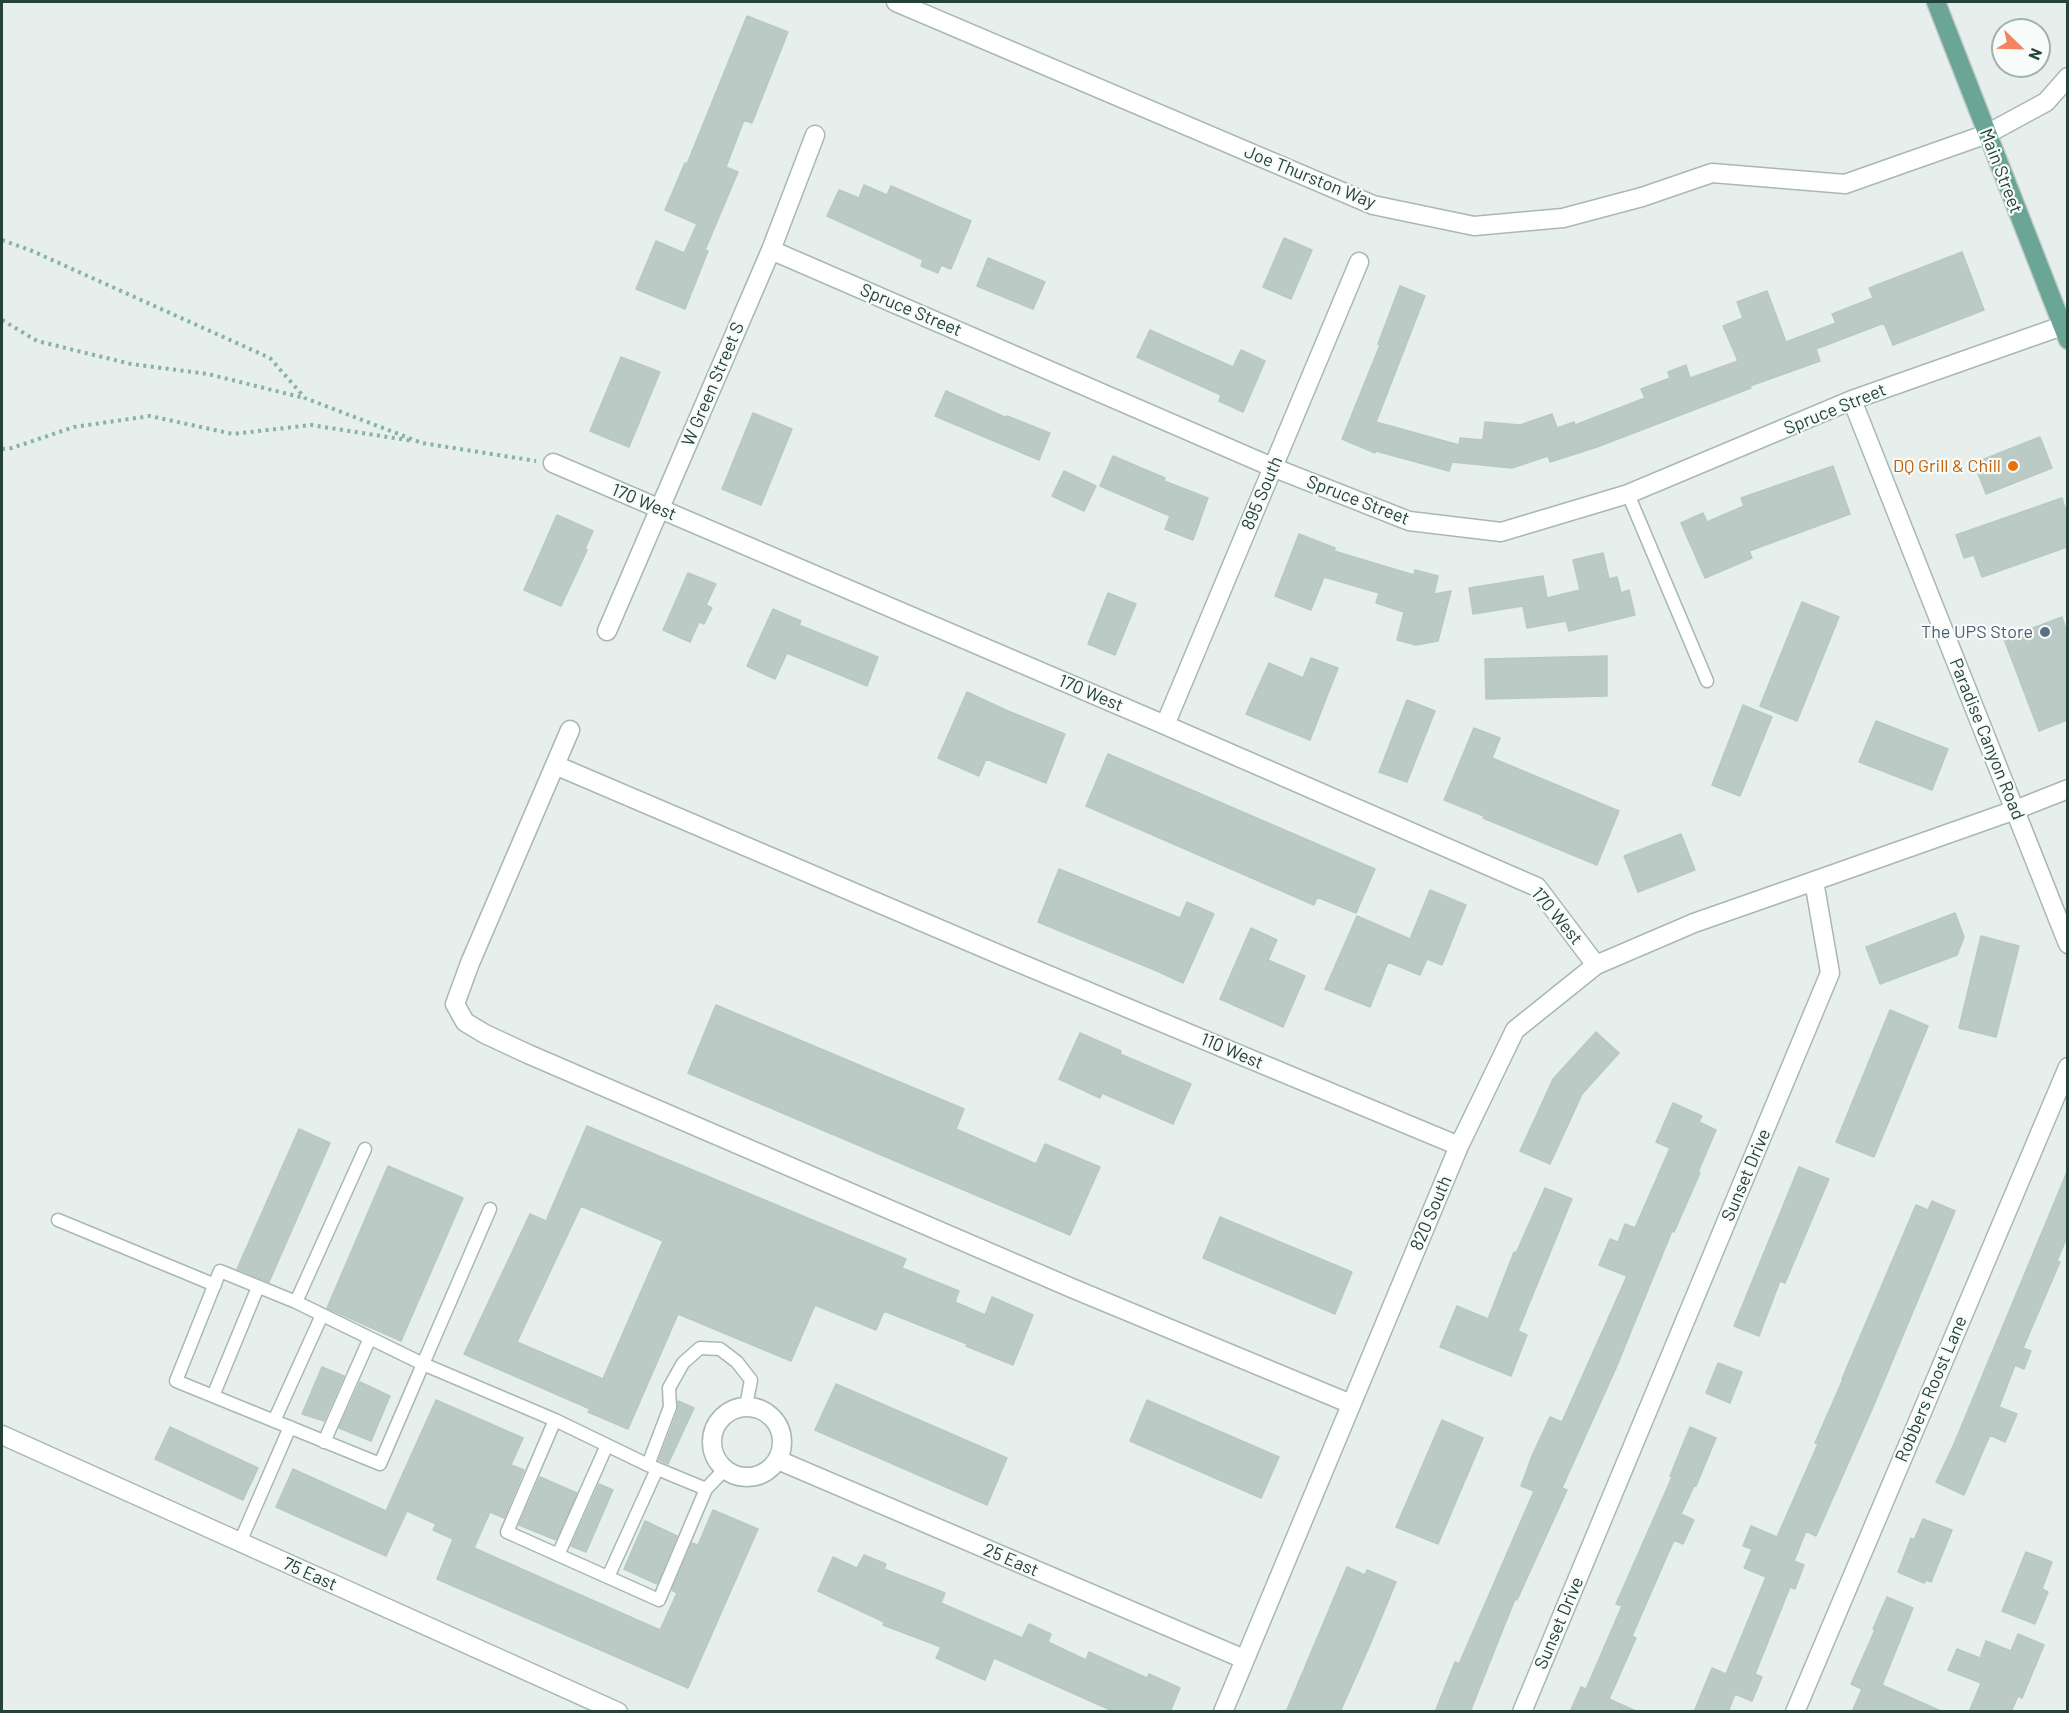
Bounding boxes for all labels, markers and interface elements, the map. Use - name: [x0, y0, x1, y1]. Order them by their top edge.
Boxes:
- north arrow: [1991, 18, 2051, 78]
- text: N: [2025, 46, 2047, 63]
- street label: Main Street: [1975, 126, 2027, 216]
- street label: Joe Thurston Way: [1241, 141, 1379, 213]
- street label: Spruce Street: [857, 279, 965, 341]
- street label: W Green Street S: [677, 319, 749, 449]
- street label: Spruce Street: [1781, 379, 1889, 439]
- street label: 895 South: [1237, 453, 1287, 533]
- place label: DQ Grill & Chill: [1893, 455, 2001, 477]
- marker: DQ Grill & Chill: [2006, 459, 2020, 473]
- street label: Spruce Street: [1304, 471, 1412, 529]
- street label: 170 West: [608, 479, 680, 525]
- place label: The UPS Store: [1921, 621, 2033, 643]
- marker: The UPS Store: [2038, 625, 2052, 639]
- street label: Paradise Canyon Road: [1945, 655, 2029, 823]
- street label: 170 West: [1055, 670, 1127, 716]
- street label: 170 West: [1527, 883, 1587, 949]
- street label: 110 West: [1197, 1028, 1267, 1074]
- street label: Sunset Drive: [1717, 1126, 1775, 1224]
- street label: 820 South: [1406, 1172, 1456, 1254]
- street label: Robbers Roost Lane: [1890, 1313, 1972, 1465]
- street label: 25 East: [980, 1539, 1042, 1581]
- street label: 75 East: [280, 1553, 340, 1595]
- street label: Sunset Drive: [1530, 1574, 1588, 1672]

